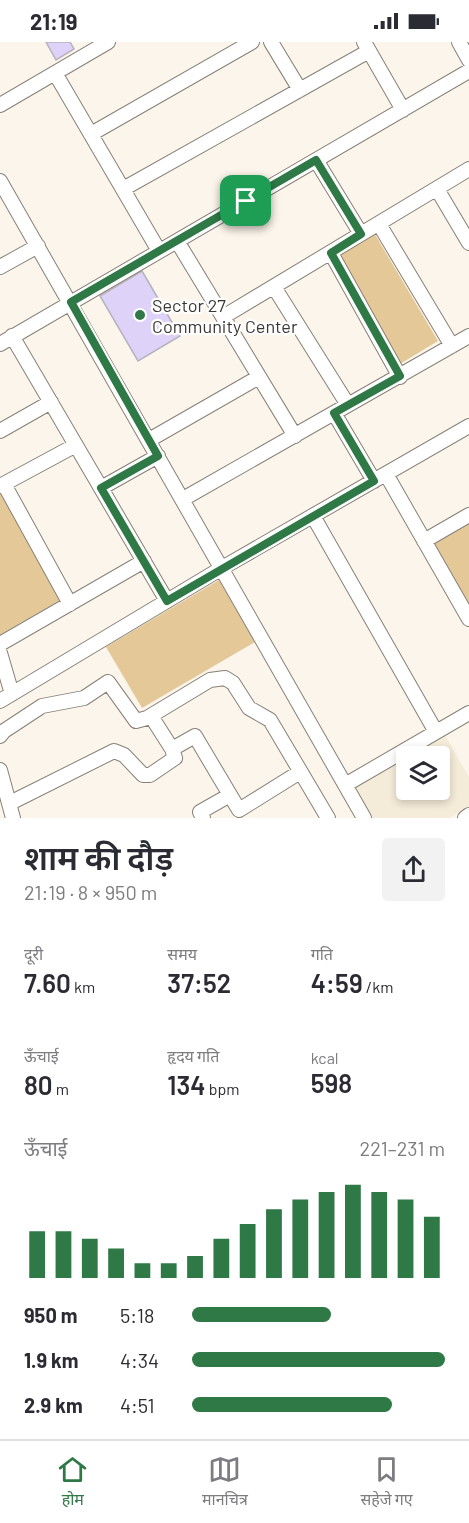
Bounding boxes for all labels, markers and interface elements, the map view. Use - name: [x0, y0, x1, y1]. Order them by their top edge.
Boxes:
- text: 21:19: [30, 8, 77, 34]
- pin: [220, 175, 271, 226]
- icon: arrive: [229, 184, 262, 217]
- place label: Sector 27 Community Center: [152, 294, 298, 337]
- marker: Sector 27 Community Center: [133, 308, 147, 322]
- map controls: [396, 746, 450, 800]
- button: layers: [396, 746, 450, 800]
- text: शाम की दौड़: [24, 837, 173, 877]
- button: share: [382, 838, 445, 901]
- text: 21:19 · 8 × 950 m: [24, 880, 157, 904]
- text: दूरी: [24, 944, 43, 963]
- text: समय: [167, 944, 197, 963]
- text: गति: [311, 944, 333, 963]
- text: 7.60: [24, 967, 71, 998]
- text: 37:52: [167, 967, 231, 998]
- text: 4:59: [311, 967, 363, 998]
- text: km: [71, 977, 95, 996]
- text: /km: [363, 977, 393, 996]
- text: ऊँचाई: [24, 1046, 59, 1065]
- text: हृदय गति: [167, 1046, 219, 1065]
- text: kcal: [311, 1048, 339, 1067]
- text: 598: [311, 1067, 352, 1098]
- text: 80: [24, 1069, 53, 1100]
- text: 134: [167, 1069, 206, 1100]
- text: m: [53, 1079, 69, 1098]
- text: bpm: [206, 1079, 240, 1098]
- text: ऊँचाई: [24, 1136, 67, 1160]
- text: 221–231 m: [360, 1136, 445, 1160]
- text: 950 m: [24, 1303, 78, 1327]
- text: 5:18: [120, 1303, 154, 1327]
- text: 1.9 km: [24, 1348, 78, 1372]
- text: 4:34: [120, 1348, 159, 1372]
- text: 2.9 km: [24, 1393, 83, 1417]
- text: 4:51: [120, 1393, 155, 1417]
- tab: होम: [56, 1453, 89, 1512]
- tab: मानचित्र: [202, 1453, 248, 1512]
- tab: सहेजे गए: [360, 1453, 413, 1512]

